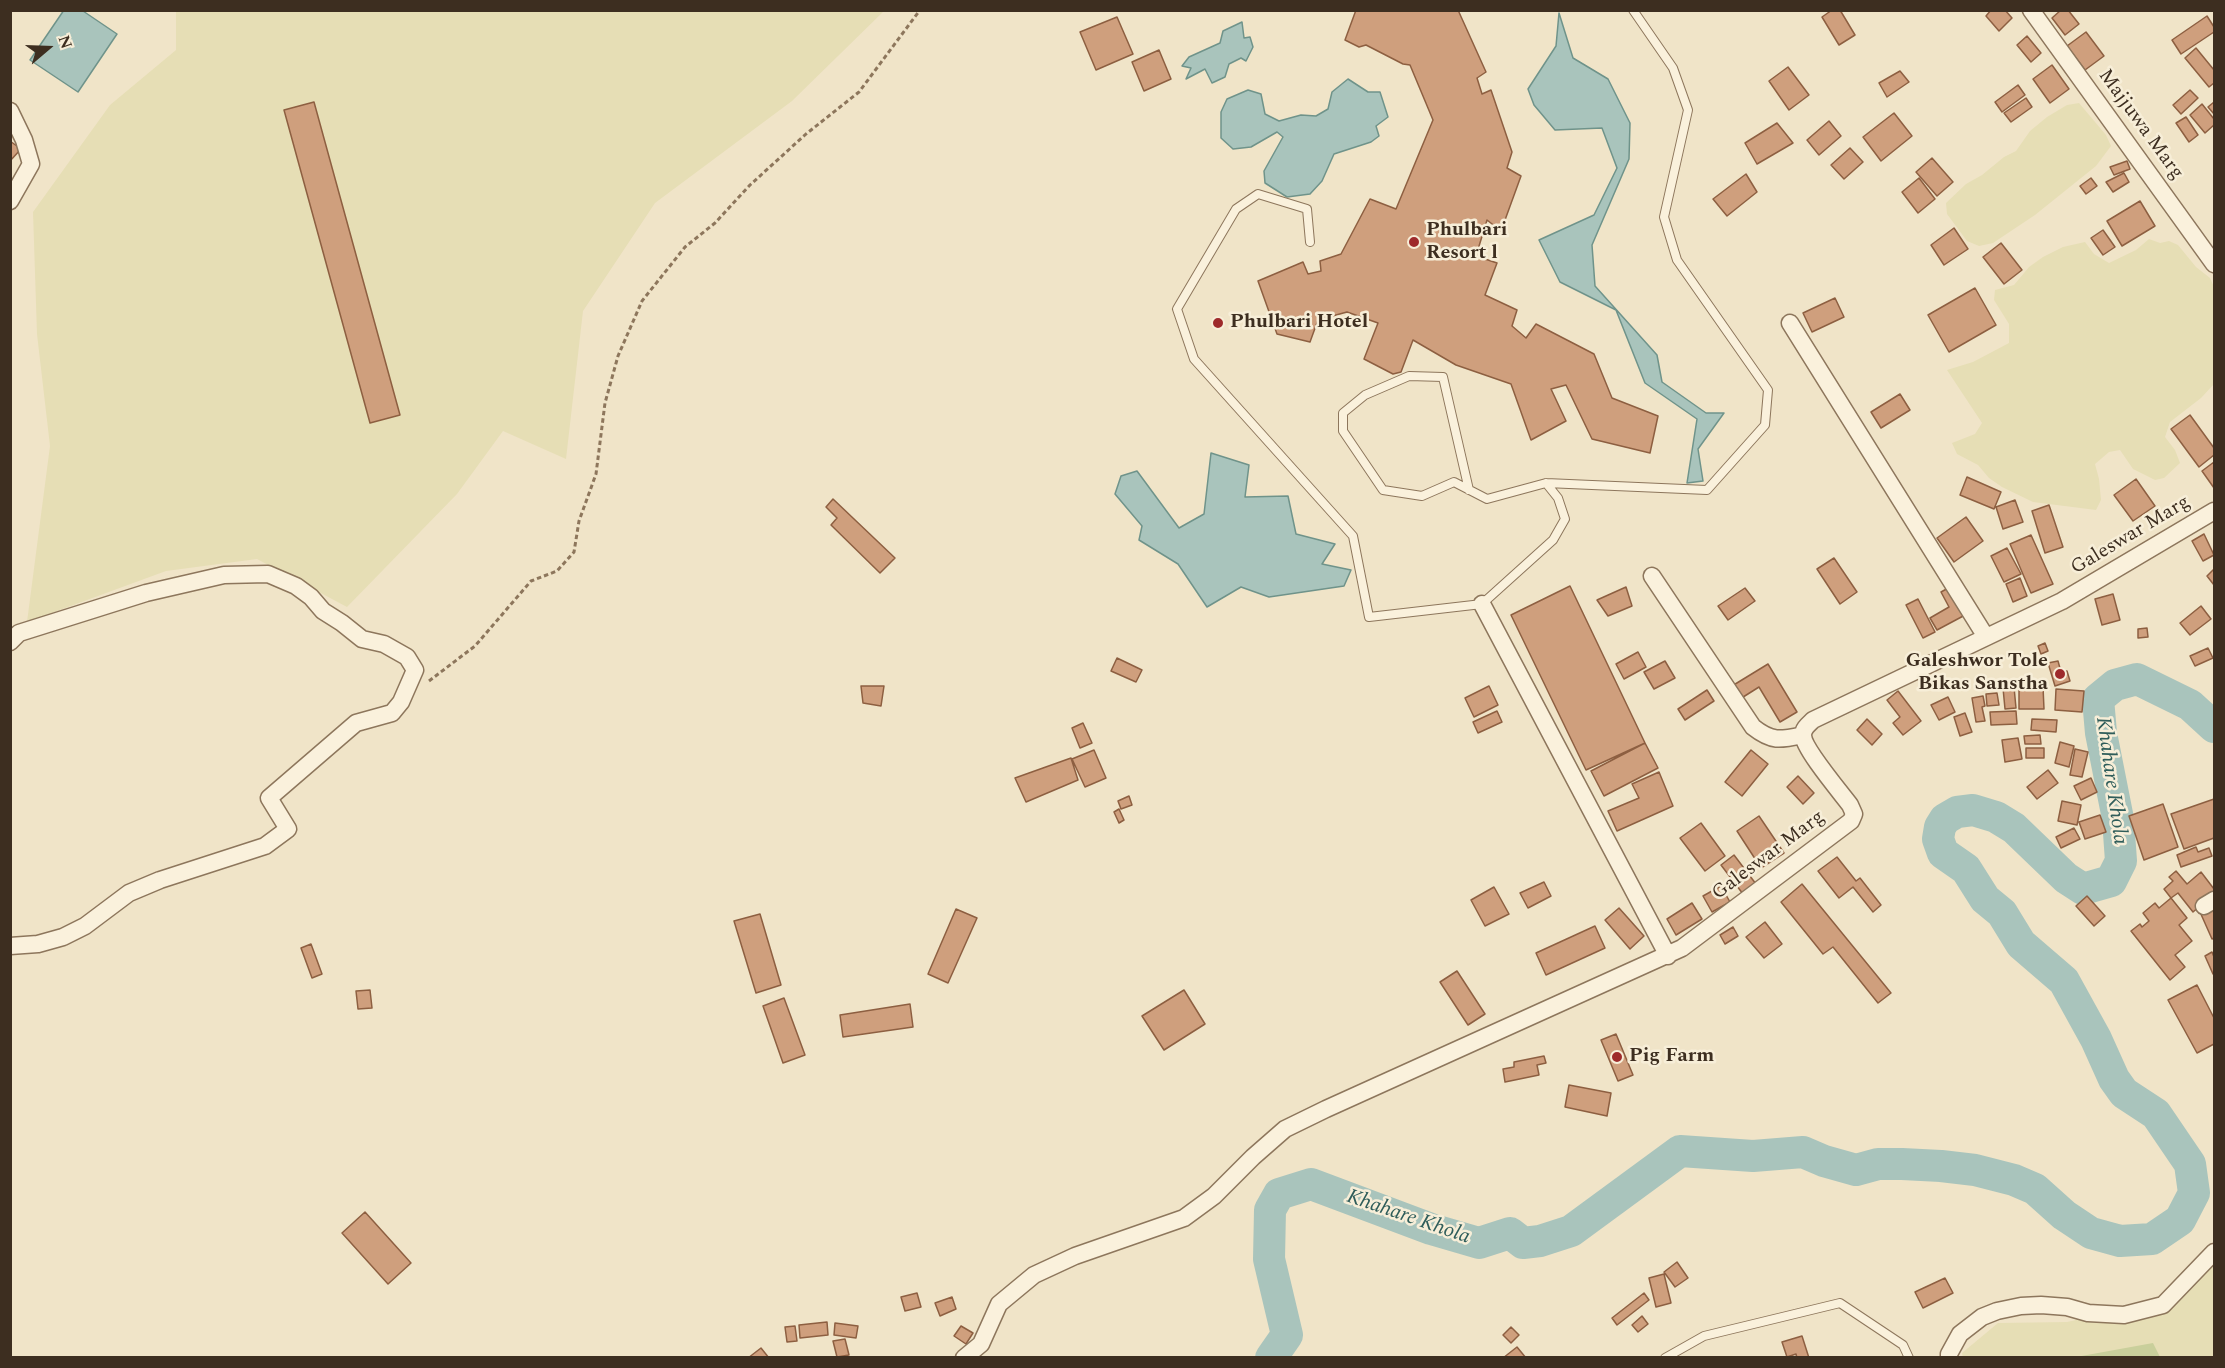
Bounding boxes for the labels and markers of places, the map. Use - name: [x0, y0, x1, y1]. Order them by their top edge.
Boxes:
- place label: Phulbari Resort l: [1426, 219, 1507, 266]
- marker: Phulbari Resort l: [1407, 235, 1421, 249]
- place label: Phulbari Hotel: [1230, 311, 1368, 335]
- marker: Phulbari Hotel: [1211, 316, 1225, 330]
- place label: Galeshwor Tole Bikas Sanstha: [1906, 650, 2048, 697]
- marker: Galeshwor Tole Bikas Sanstha: [2053, 667, 2067, 681]
- place label: Pig Farm: [1629, 1045, 1714, 1069]
- marker: Pig Farm: [1610, 1050, 1624, 1064]

